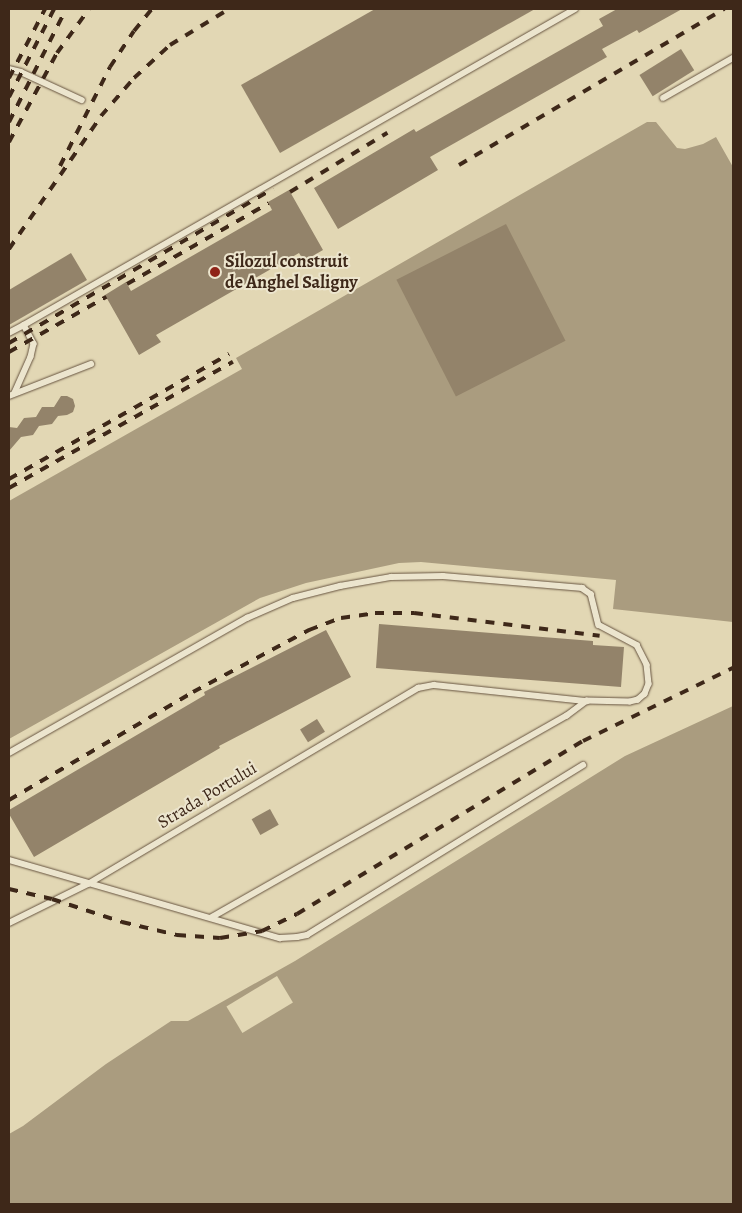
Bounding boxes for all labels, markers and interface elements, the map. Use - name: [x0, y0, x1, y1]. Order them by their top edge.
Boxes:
- place label: Silozul construit de Anghel Saligny: [225, 251, 358, 294]
- marker: Silozul construit de Anghel Saligny: [209, 266, 221, 278]
- street label: Strada Portului: [153, 757, 261, 833]

